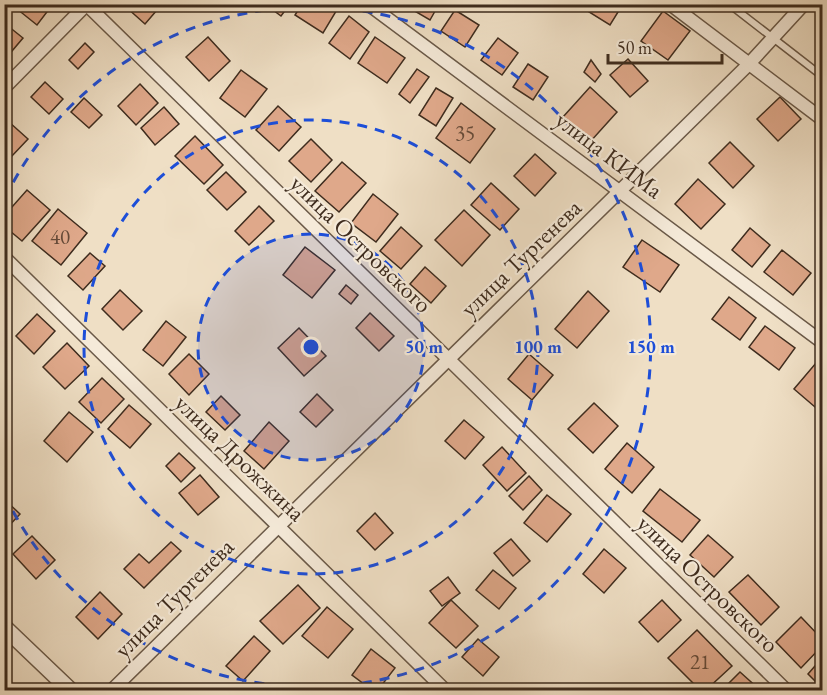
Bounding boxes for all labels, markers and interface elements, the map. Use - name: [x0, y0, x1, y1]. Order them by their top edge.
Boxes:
- scale bar: [608, 27, 722, 65]
- text: 50 m: [617, 36, 652, 59]
- street label: улица КИМа: [549, 104, 670, 205]
- house number: 35: [455, 119, 475, 146]
- street label: улица Островского: [284, 168, 439, 319]
- street label: улица Тургенева: [453, 192, 588, 323]
- house number: 40: [50, 223, 70, 250]
- text: 50 m: [405, 335, 443, 358]
- text: 100 m: [514, 335, 562, 358]
- text: 150 m: [627, 335, 675, 358]
- centre of rings: [301, 337, 321, 357]
- street label: улица Дрожжина: [168, 387, 313, 528]
- street label: улица Островского: [631, 508, 786, 659]
- street label: улица Тургенева: [107, 531, 240, 664]
- house number: 21: [690, 648, 710, 675]

